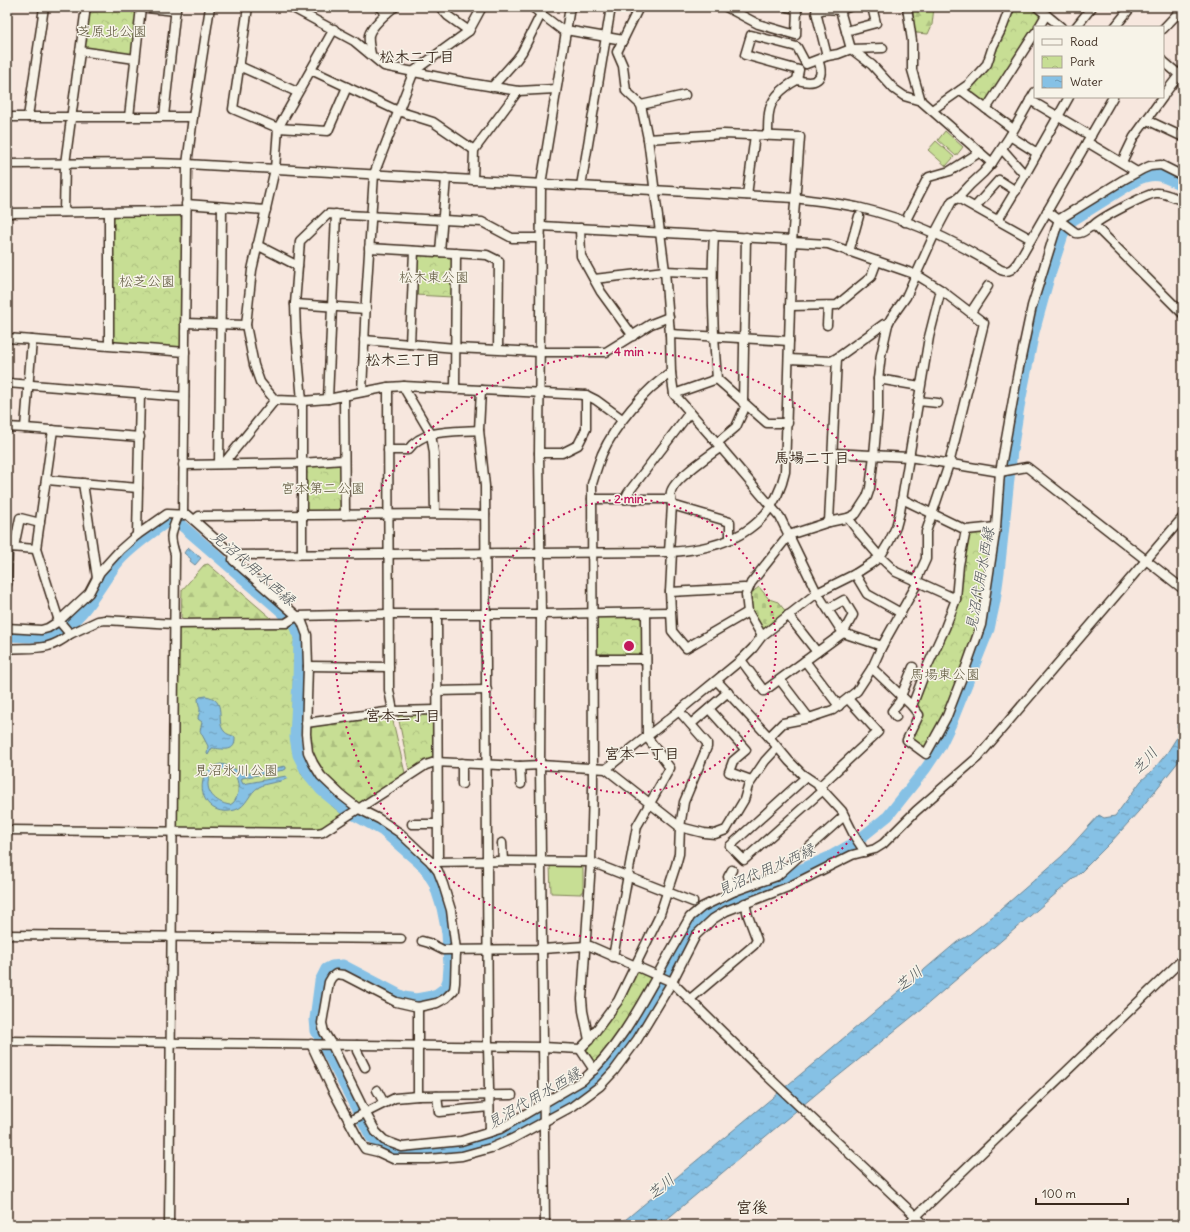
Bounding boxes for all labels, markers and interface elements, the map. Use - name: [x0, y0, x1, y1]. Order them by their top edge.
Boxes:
- park label: 芝原北公園: [77, 22, 147, 40]
- legend: [1034, 26, 1164, 98]
- text: Road: [1070, 34, 1098, 49]
- district label: 松木二丁目: [379, 47, 455, 66]
- text: Park: [1070, 54, 1095, 69]
- text: Water: [1070, 74, 1103, 89]
- park label: 松木東公園: [399, 268, 469, 286]
- park label: 松芝公園: [119, 272, 175, 290]
- text: 4 min: [614, 344, 644, 359]
- district label: 松木三丁目: [365, 350, 441, 369]
- district label: 馬場二丁目: [774, 448, 850, 467]
- park label: 宮本第二公園: [281, 479, 365, 497]
- text: 2 min: [614, 491, 644, 506]
- water label: 見沼代用水西縁: [961, 525, 998, 632]
- water label: 見沼代用水西縁: [207, 526, 300, 610]
- centre of rings: [622, 639, 636, 653]
- park label: 馬場東公園: [910, 665, 980, 683]
- district label: 宮本二丁目: [365, 706, 441, 725]
- water label: 芝川: [1128, 743, 1162, 778]
- district label: 宮本一丁目: [604, 744, 680, 763]
- park label: 見沼氷川公園: [194, 761, 278, 779]
- water label: 見沼代用水西縁: [714, 839, 819, 900]
- water label: 芝川: [891, 962, 926, 996]
- water label: 見沼代用水西縁: [484, 1063, 585, 1132]
- water label: 芝川: [643, 1170, 678, 1204]
- scale bar: [1036, 1180, 1128, 1206]
- text: 100 m: [1042, 1186, 1076, 1201]
- district label: 宮後: [736, 1197, 768, 1217]

